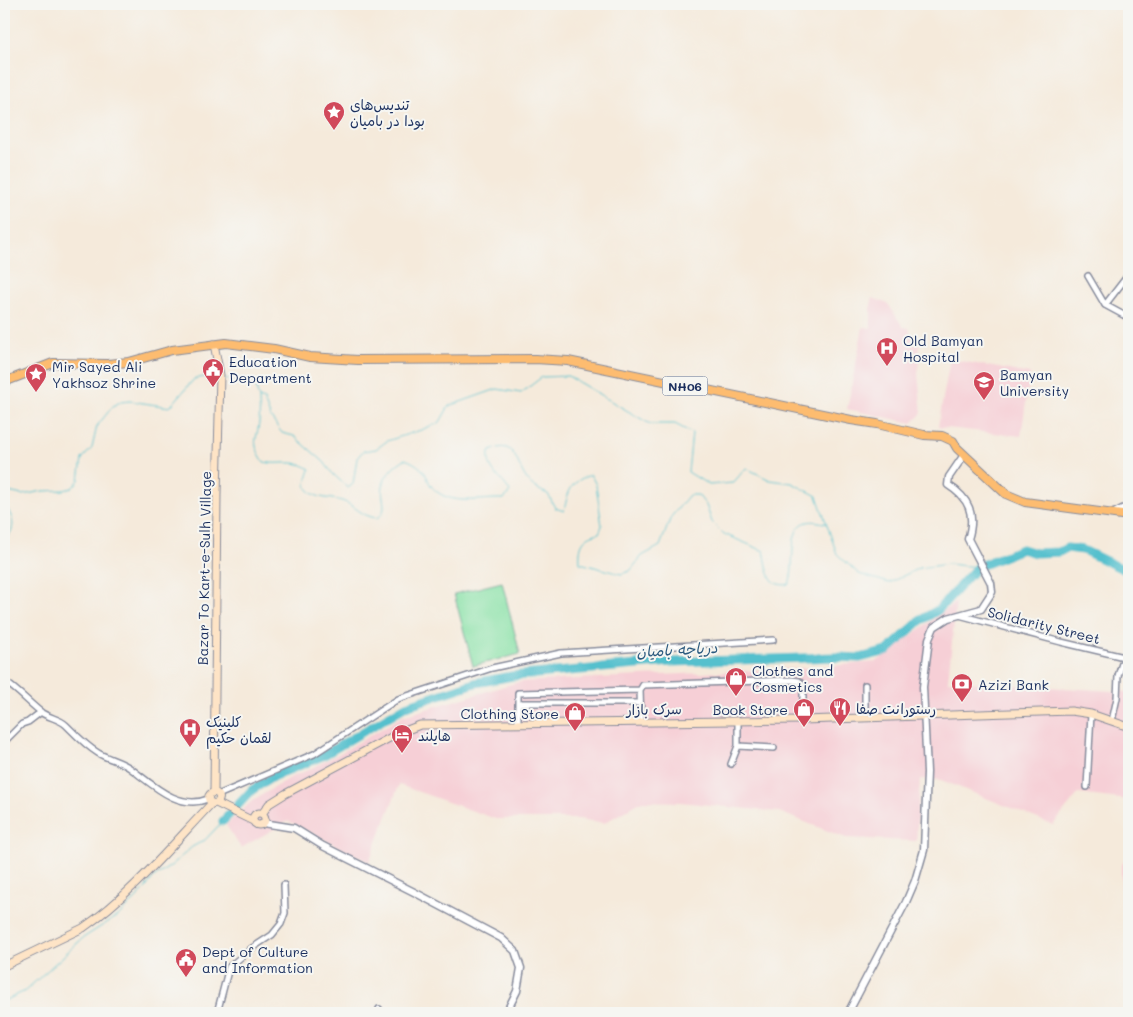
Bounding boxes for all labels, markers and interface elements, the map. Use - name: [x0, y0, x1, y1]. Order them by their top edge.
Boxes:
- place label: تندیس‌های بودا در بامیان: [350, 95, 425, 130]
- place icon: تندیس‌های بودا در بامیان: [322, 100, 346, 131]
- place label: Old Bamyan Hospital: [903, 331, 983, 366]
- hospital icon: Old Bamyan Hospital: [875, 336, 899, 367]
- place label: Education Department: [229, 352, 312, 387]
- place label: Mir Sayed Ali Yakhsoz Shrine: [52, 357, 156, 392]
- public building icon: Education Department: [201, 357, 225, 388]
- place icon: Mir Sayed Ali Yakhsoz Shrine: [24, 362, 48, 393]
- place label: Bamyan University: [1000, 365, 1069, 400]
- school or university icon: Bamyan University: [972, 370, 996, 401]
- road number: NH06: [662, 376, 708, 396]
- street label: Bazar To Kart-e-Sulh Village: [193, 471, 215, 665]
- street label: Solidarity Street: [986, 602, 1102, 648]
- water label: دریاچه بامیان: [636, 637, 718, 662]
- place label: Clothes and Cosmetics: [752, 661, 833, 696]
- shop icon: Clothes and Cosmetics: [724, 666, 748, 697]
- bank icon: Azizi Bank: [950, 672, 974, 703]
- place label: Azizi Bank: [978, 675, 1049, 694]
- restaurant icon: رستورانت صفا: [828, 696, 852, 727]
- shop icon: Book Store: [792, 697, 816, 728]
- street label: سرک بازار: [625, 699, 682, 719]
- place label: رستورانت صفا: [856, 699, 936, 718]
- place label: Book Store: [713, 700, 788, 719]
- shop icon: Clothing Store: [563, 701, 587, 732]
- place label: Clothing Store: [460, 704, 559, 723]
- place label: کلینیک لقمان حکیم: [206, 712, 271, 749]
- hospital icon: کلینیک لقمان حکیم: [178, 717, 202, 748]
- hotel icon: هایلند: [390, 723, 414, 754]
- place label: هایلند: [418, 726, 451, 745]
- place label: Dept of Culture and Information: [202, 942, 313, 977]
- public building icon: Dept of Culture and Information: [174, 947, 198, 978]

